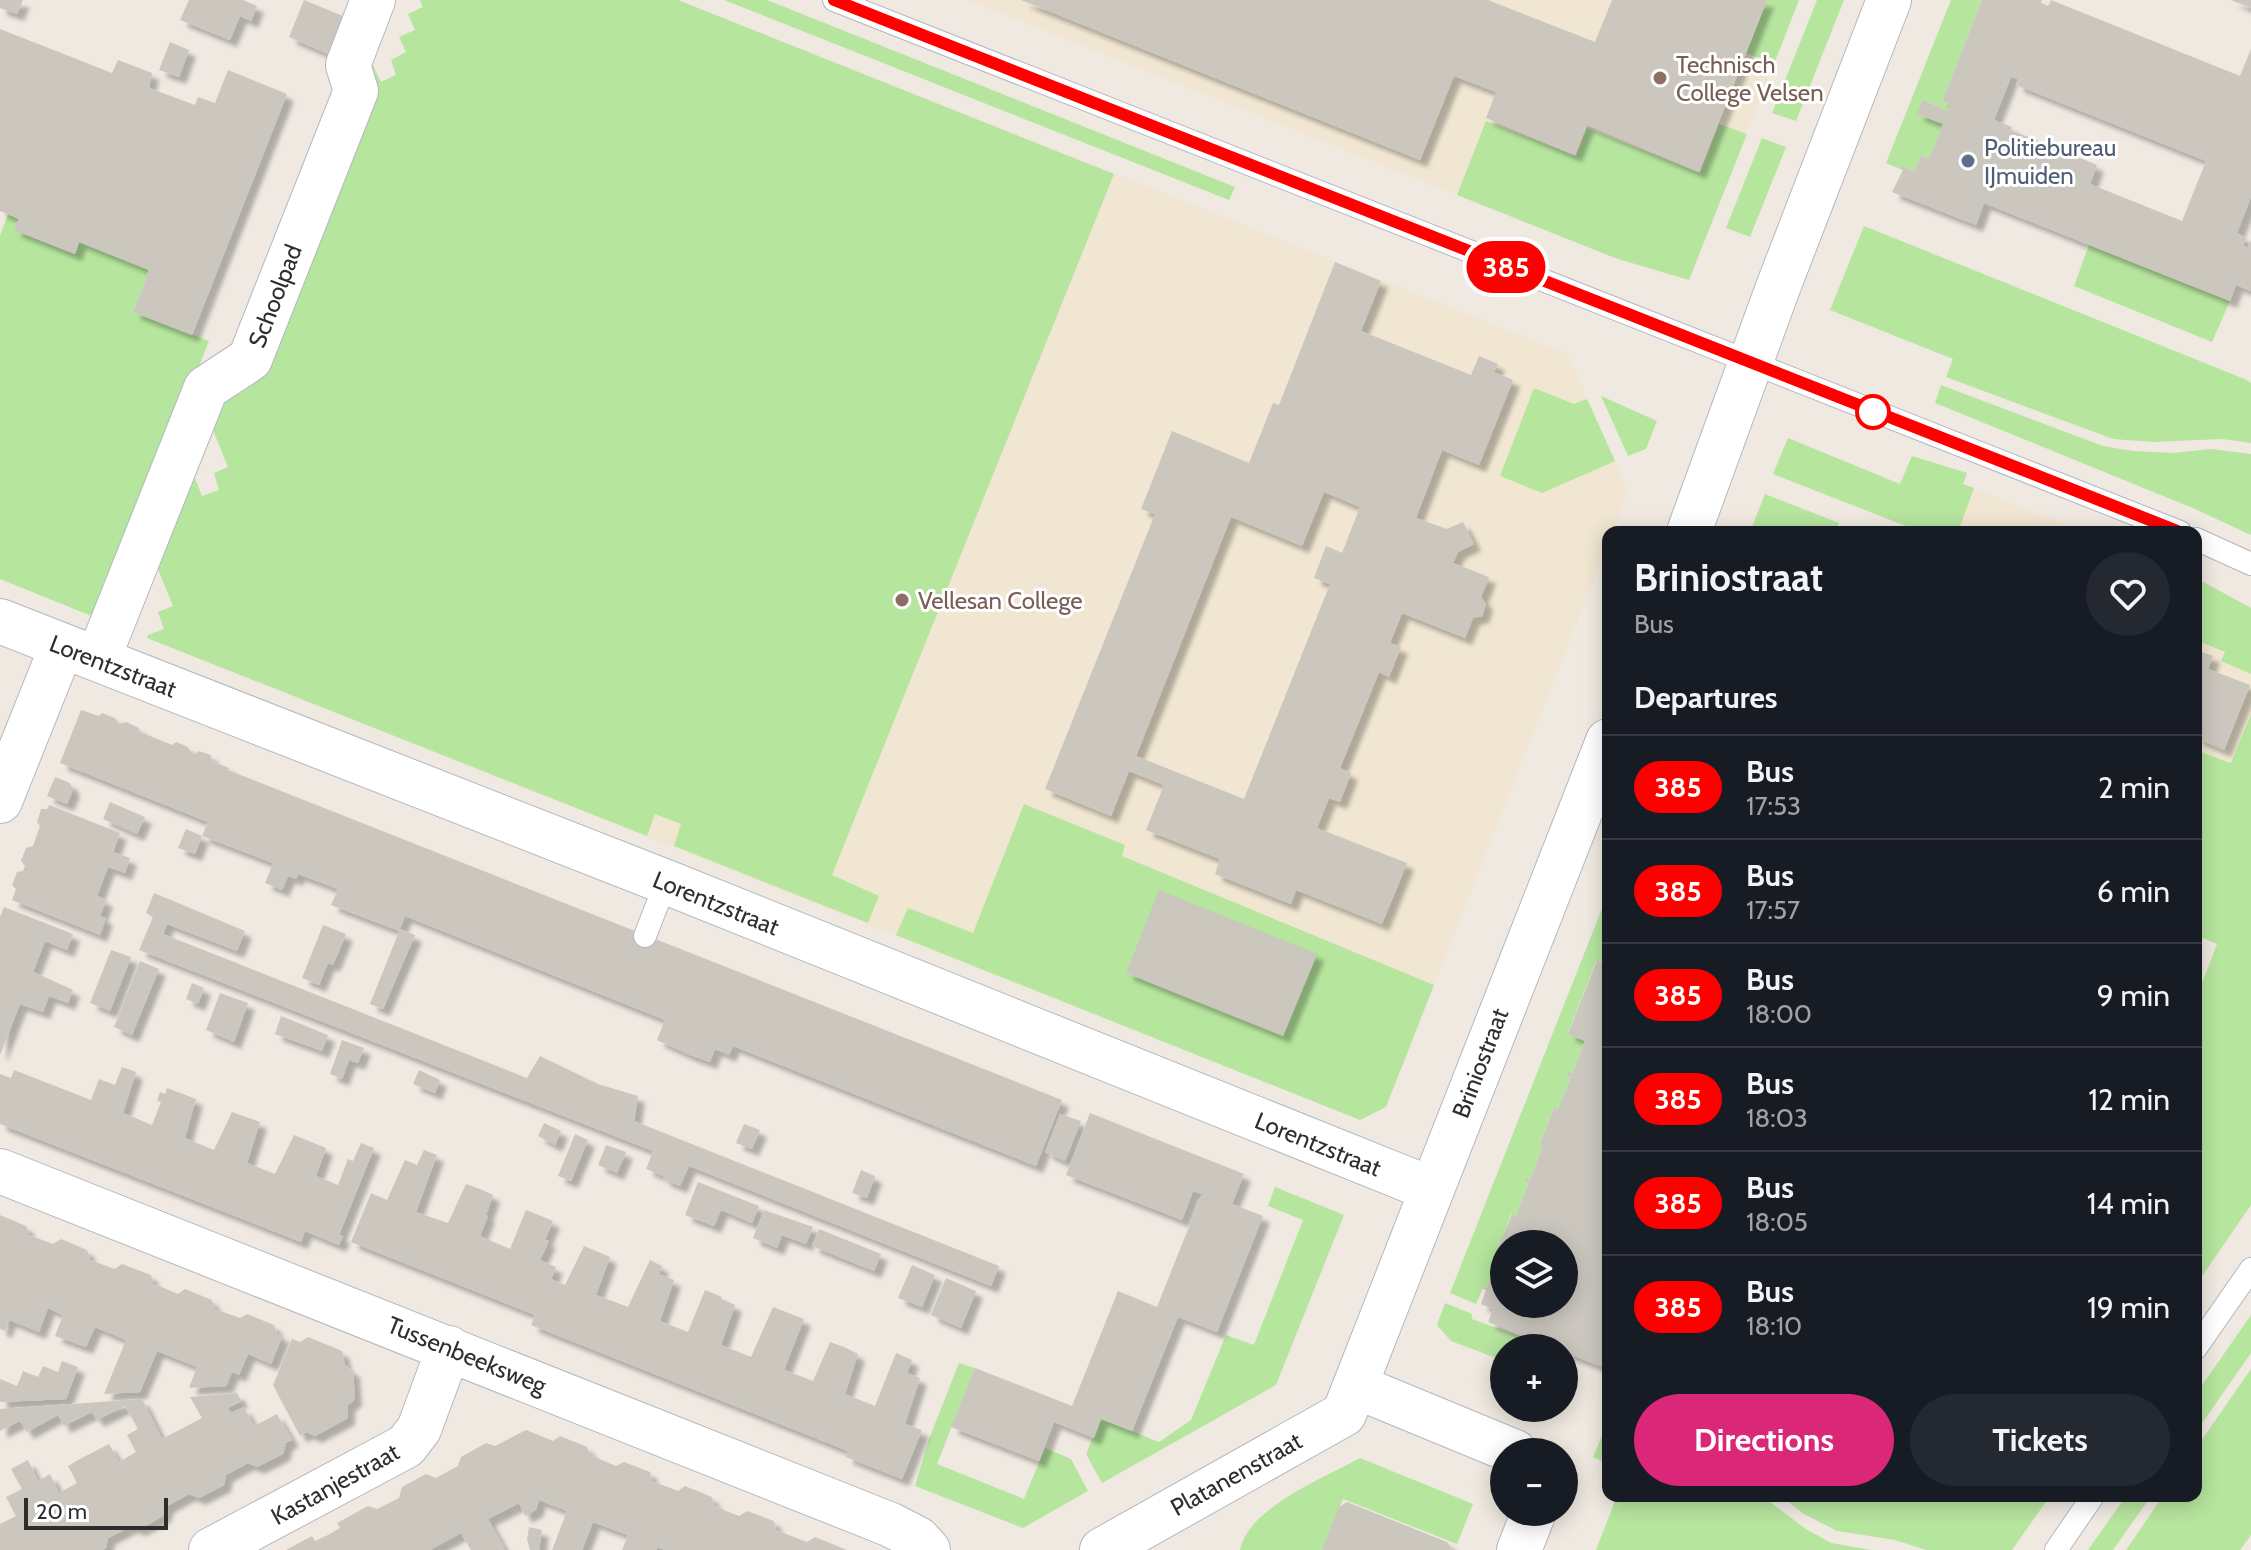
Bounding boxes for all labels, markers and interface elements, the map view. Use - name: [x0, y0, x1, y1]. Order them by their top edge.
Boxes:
- place label: Technisch College Velsen: [1676, 50, 1824, 107]
- marker: Technisch College Velsen: [1651, 69, 1669, 87]
- place label: Politiebureau IJmuiden: [1984, 133, 2116, 190]
- marker: Politiebureau IJmuiden: [1959, 152, 1977, 170]
- street label: Schoolpad: [242, 240, 308, 352]
- line badge: 385: [1460, 241, 1552, 293]
- text: 385: [1482, 250, 1530, 284]
- unlabelled marker: [1856, 395, 1890, 429]
- button: heart: [2086, 552, 2170, 636]
- text: Briniostraat: [1634, 554, 1823, 601]
- place label: Vellesan College: [918, 586, 1083, 615]
- marker: Vellesan College: [893, 591, 911, 609]
- text: Bus: [1634, 608, 1674, 640]
- street label: Lorentzstraat: [45, 629, 181, 703]
- text: Departures: [1634, 679, 1778, 716]
- text: Bus: [1746, 753, 1794, 790]
- text: 2 min: [2098, 769, 2170, 806]
- text: 385: [1654, 770, 1702, 804]
- text: 17:53: [1746, 790, 1801, 822]
- text: Bus: [1746, 857, 1794, 894]
- street label: Lorentzstraat: [649, 865, 783, 941]
- text: 6 min: [2097, 873, 2170, 910]
- text: 385: [1654, 874, 1702, 908]
- text: 17:57: [1746, 894, 1800, 926]
- text: Bus: [1746, 961, 1794, 998]
- text: 9 min: [2097, 977, 2170, 1014]
- text: 385: [1654, 978, 1702, 1012]
- text: 18:00: [1746, 998, 1812, 1030]
- street label: Briniostraat: [1446, 1004, 1514, 1122]
- text: Bus: [1746, 1065, 1794, 1102]
- text: 12 min: [2088, 1081, 2170, 1118]
- text: 385: [1654, 1082, 1702, 1116]
- text: 18:03: [1746, 1102, 1808, 1134]
- street label: Lorentzstraat: [1251, 1106, 1385, 1182]
- text: Bus: [1746, 1169, 1794, 1206]
- text: 14 min: [2087, 1185, 2170, 1222]
- text: 385: [1654, 1186, 1702, 1220]
- text: 18:05: [1746, 1206, 1808, 1238]
- map controls: [1490, 1230, 1578, 1526]
- button: layers: [1490, 1230, 1578, 1318]
- text: Bus: [1746, 1273, 1794, 1310]
- text: 19 min: [2087, 1289, 2170, 1326]
- text: 385: [1654, 1290, 1702, 1324]
- street label: Tussenbeeksweg: [383, 1310, 552, 1400]
- text: 18:10: [1746, 1310, 1802, 1342]
- button: +: [1490, 1334, 1578, 1422]
- button: Directions: [1634, 1394, 1894, 1486]
- button: Tickets: [1910, 1394, 2170, 1486]
- street label: Platanenstraat: [1165, 1426, 1307, 1522]
- street label: Kastanjestraat: [266, 1437, 404, 1531]
- button: −: [1490, 1438, 1578, 1526]
- scale bar: [24, 1494, 168, 1530]
- text: 20 m: [36, 1498, 87, 1525]

